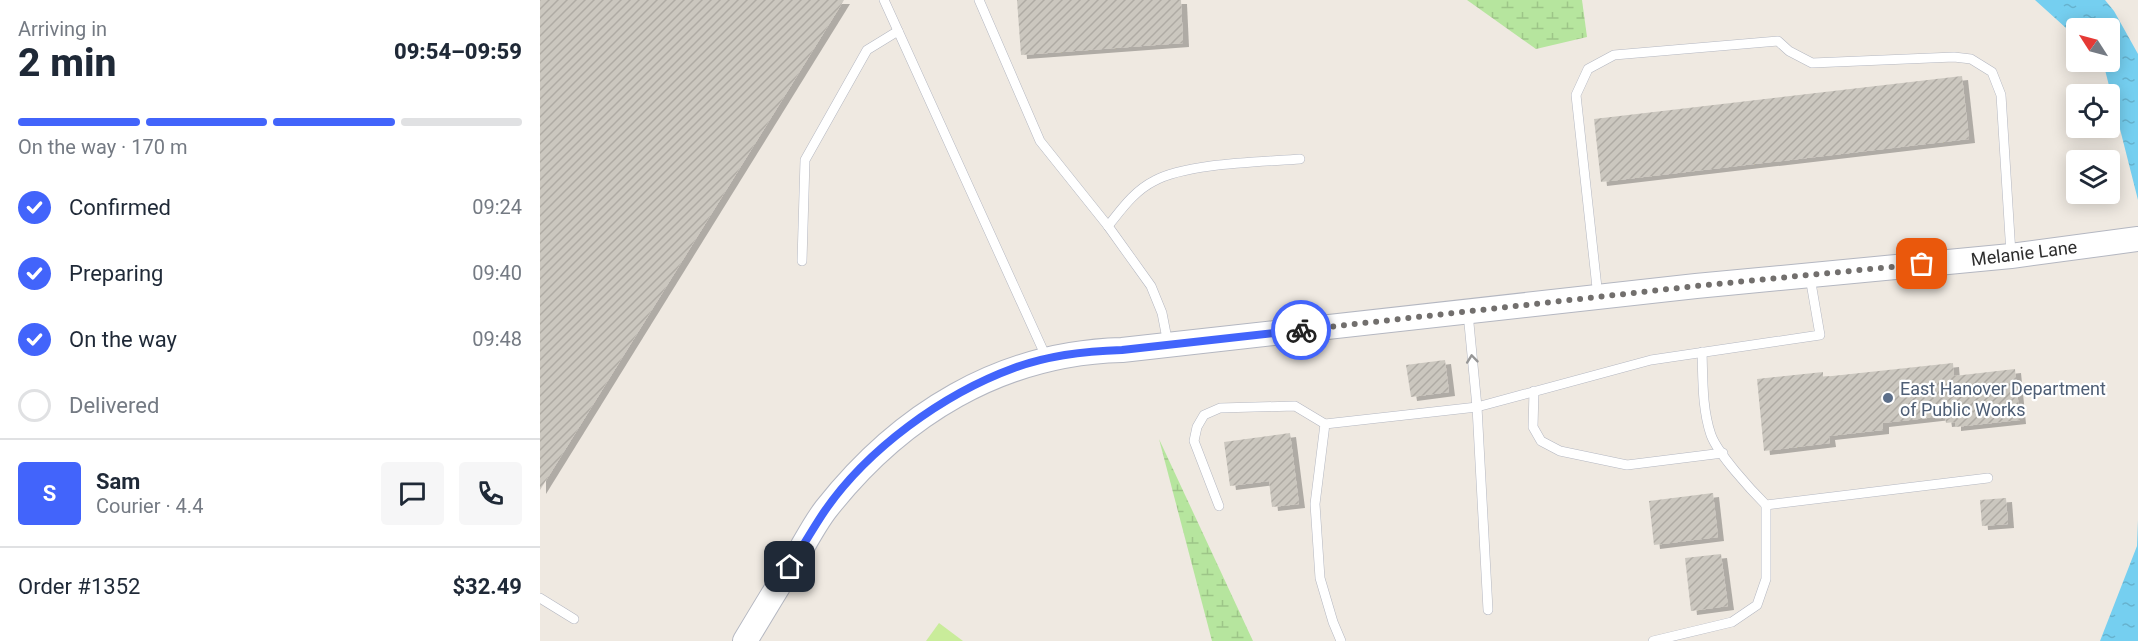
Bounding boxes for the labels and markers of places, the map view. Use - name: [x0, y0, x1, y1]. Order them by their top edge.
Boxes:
- pin: [1896, 238, 1947, 289]
- place label: East Hanover Department of Public Works: [1900, 378, 2106, 420]
- marker: East Hanover Department of Public Works: [1881, 391, 1895, 405]
- pin: [764, 541, 815, 592]

